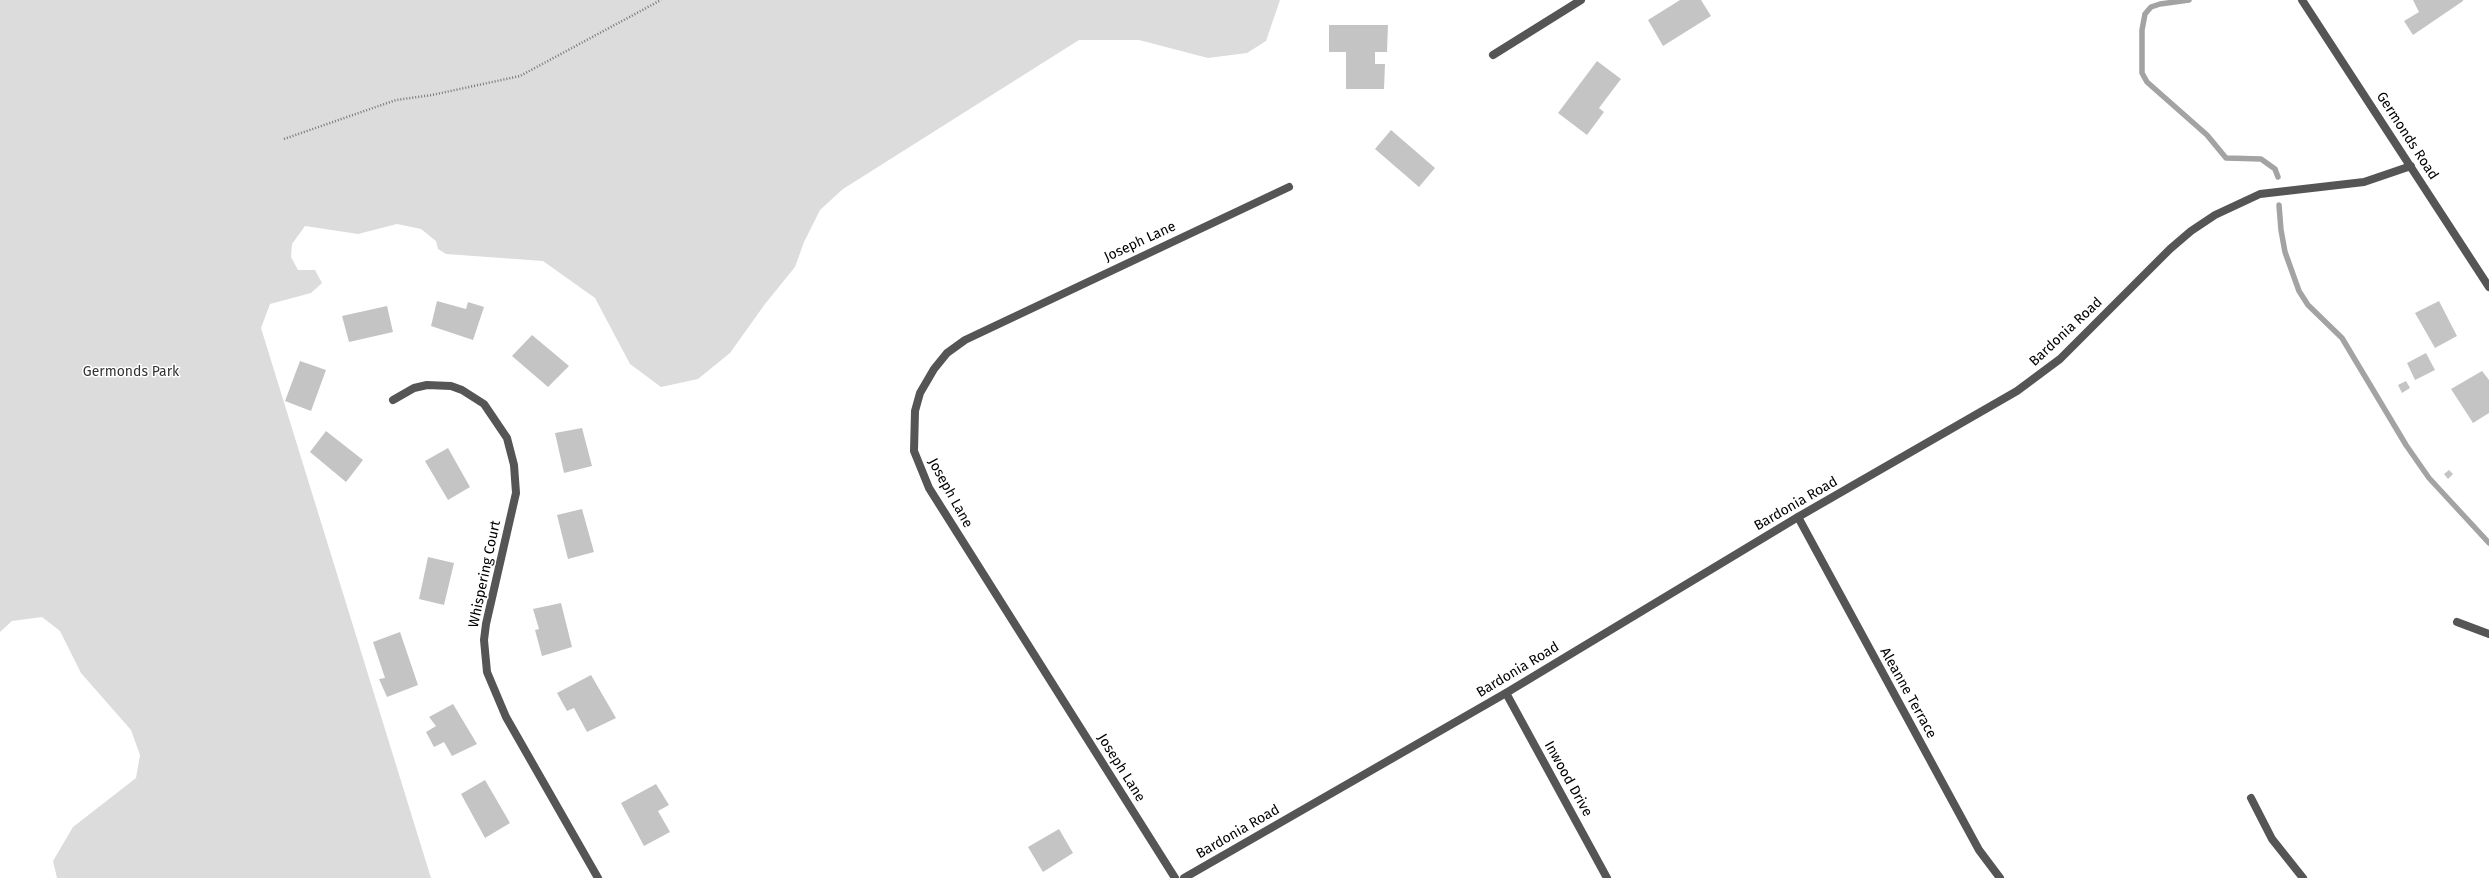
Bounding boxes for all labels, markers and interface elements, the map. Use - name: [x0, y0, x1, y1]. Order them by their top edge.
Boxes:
- street label: Germonds Road: [2372, 89, 2442, 183]
- street label: Joseph Lane: [1102, 218, 1178, 266]
- street label: Bardonia Road: [2026, 294, 2106, 370]
- park label: Germonds Park: [83, 364, 179, 380]
- street label: Joseph Lane: [924, 455, 976, 531]
- street label: Bardonia Road: [1751, 473, 1841, 535]
- street label: Whispering Court: [465, 519, 505, 629]
- street label: Bardonia Road: [1474, 639, 1562, 701]
- street label: Aleanne Terrace: [1876, 645, 1940, 741]
- street label: Joseph Lane: [1093, 731, 1149, 805]
- street label: Inwood Drive: [1540, 738, 1596, 820]
- street label: Bardonia Road: [1193, 801, 1283, 863]

